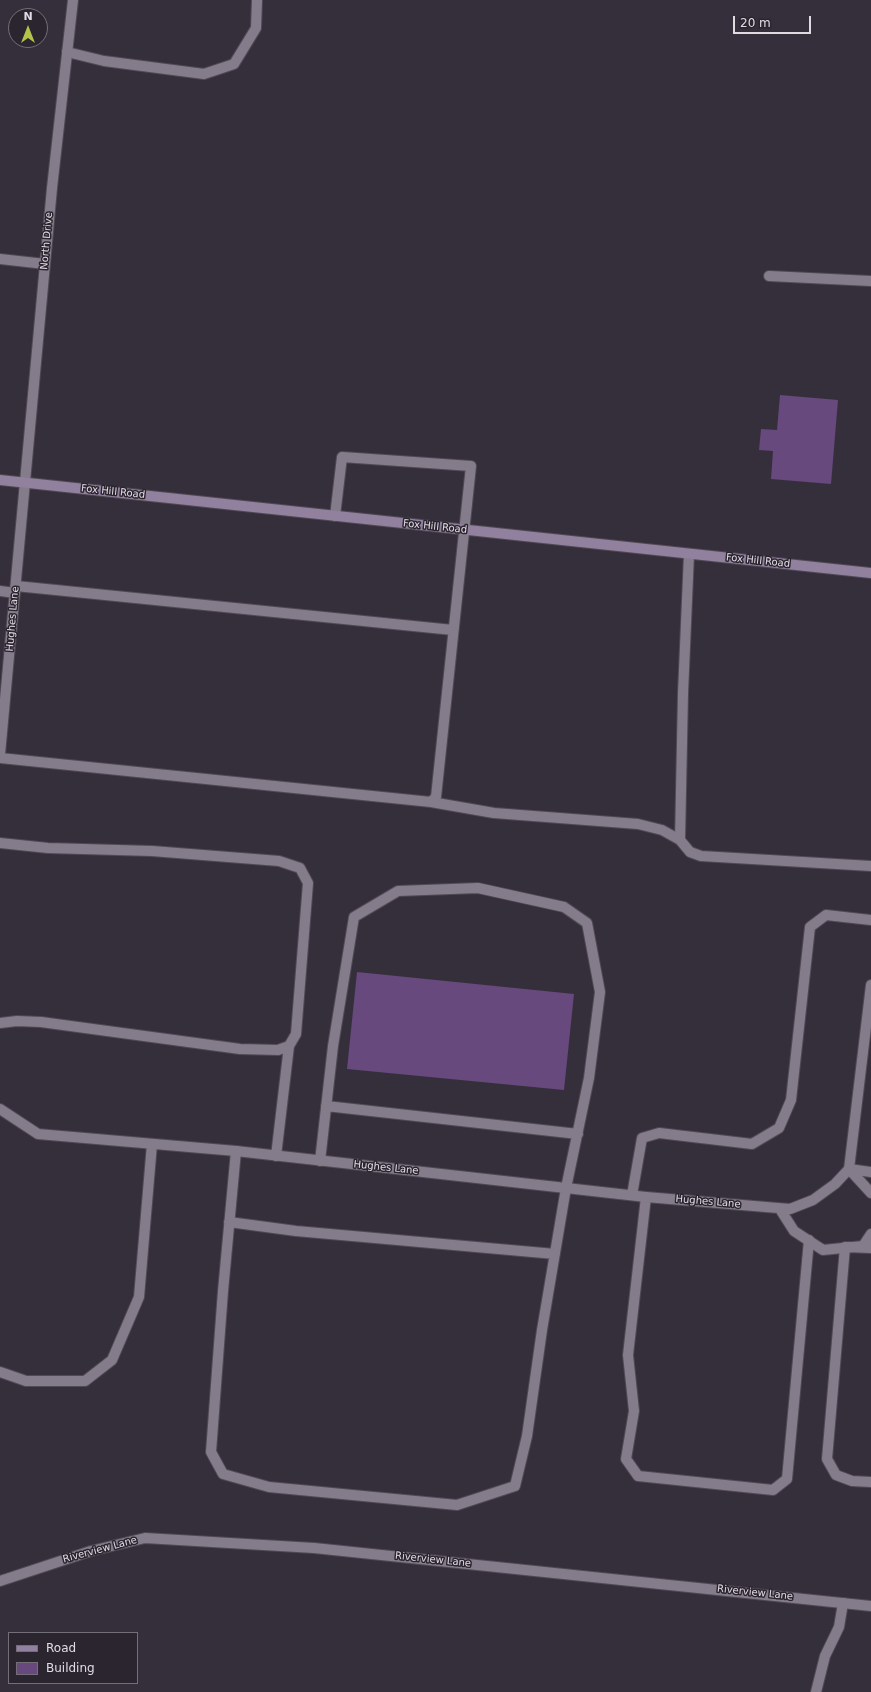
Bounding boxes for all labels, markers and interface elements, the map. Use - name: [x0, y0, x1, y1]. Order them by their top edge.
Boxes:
- north arrow: [8, 8, 48, 48]
- scale bar: [735, 8, 813, 34]
- text: N: [23, 10, 33, 23]
- text: 20 m: [740, 16, 771, 30]
- street label: North Drive: [39, 212, 55, 270]
- street label: Fox Hill Road: [80, 483, 146, 501]
- street label: Fox Hill Road: [402, 518, 468, 536]
- street label: Fox Hill Road: [725, 552, 791, 570]
- street label: Hughes Lane: [4, 586, 22, 652]
- street label: Hughes Lane: [353, 1159, 419, 1177]
- street label: Hughes Lane: [675, 1193, 741, 1211]
- street label: Riverview Lane: [62, 1534, 138, 1566]
- street label: Riverview Lane: [394, 1550, 472, 1570]
- street label: Riverview Lane: [716, 1583, 794, 1603]
- legend: [8, 1632, 138, 1684]
- text: Road: [46, 1641, 76, 1655]
- text: Building: [46, 1661, 95, 1675]

